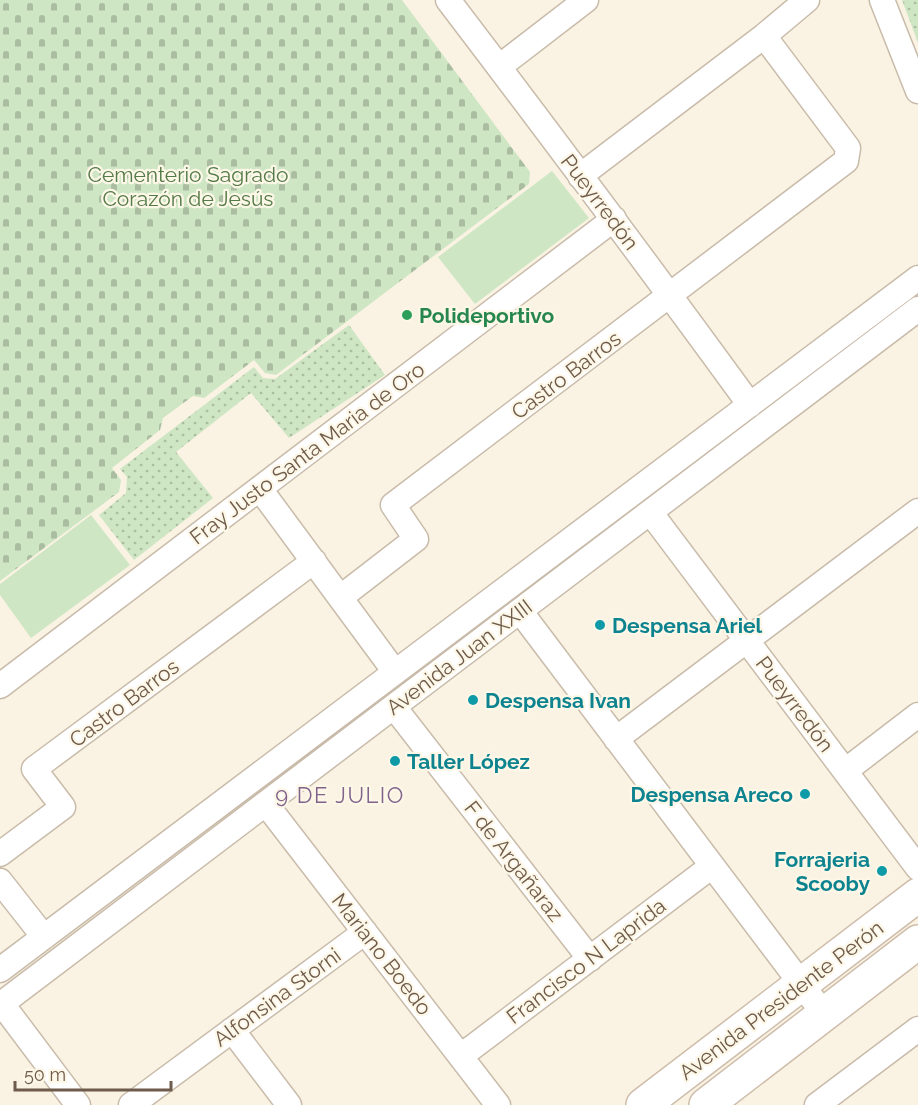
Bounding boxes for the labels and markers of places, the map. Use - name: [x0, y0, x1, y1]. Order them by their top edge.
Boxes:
- place label: Polideportivo: [419, 303, 554, 328]
- marker: Polideportivo: [400, 308, 414, 322]
- place label: Despensa Ariel: [612, 613, 763, 638]
- marker: Despensa Ariel: [593, 618, 607, 632]
- place label: Despensa Ivan: [485, 688, 631, 713]
- marker: Despensa Ivan: [466, 693, 480, 707]
- place label: Taller López: [407, 749, 530, 774]
- marker: Taller López: [388, 754, 402, 768]
- place label: Despensa Areco: [630, 782, 793, 807]
- marker: Despensa Areco: [798, 787, 812, 801]
- place label: Forrajeria Scooby: [774, 847, 870, 896]
- marker: Forrajeria Scooby: [875, 864, 889, 878]

